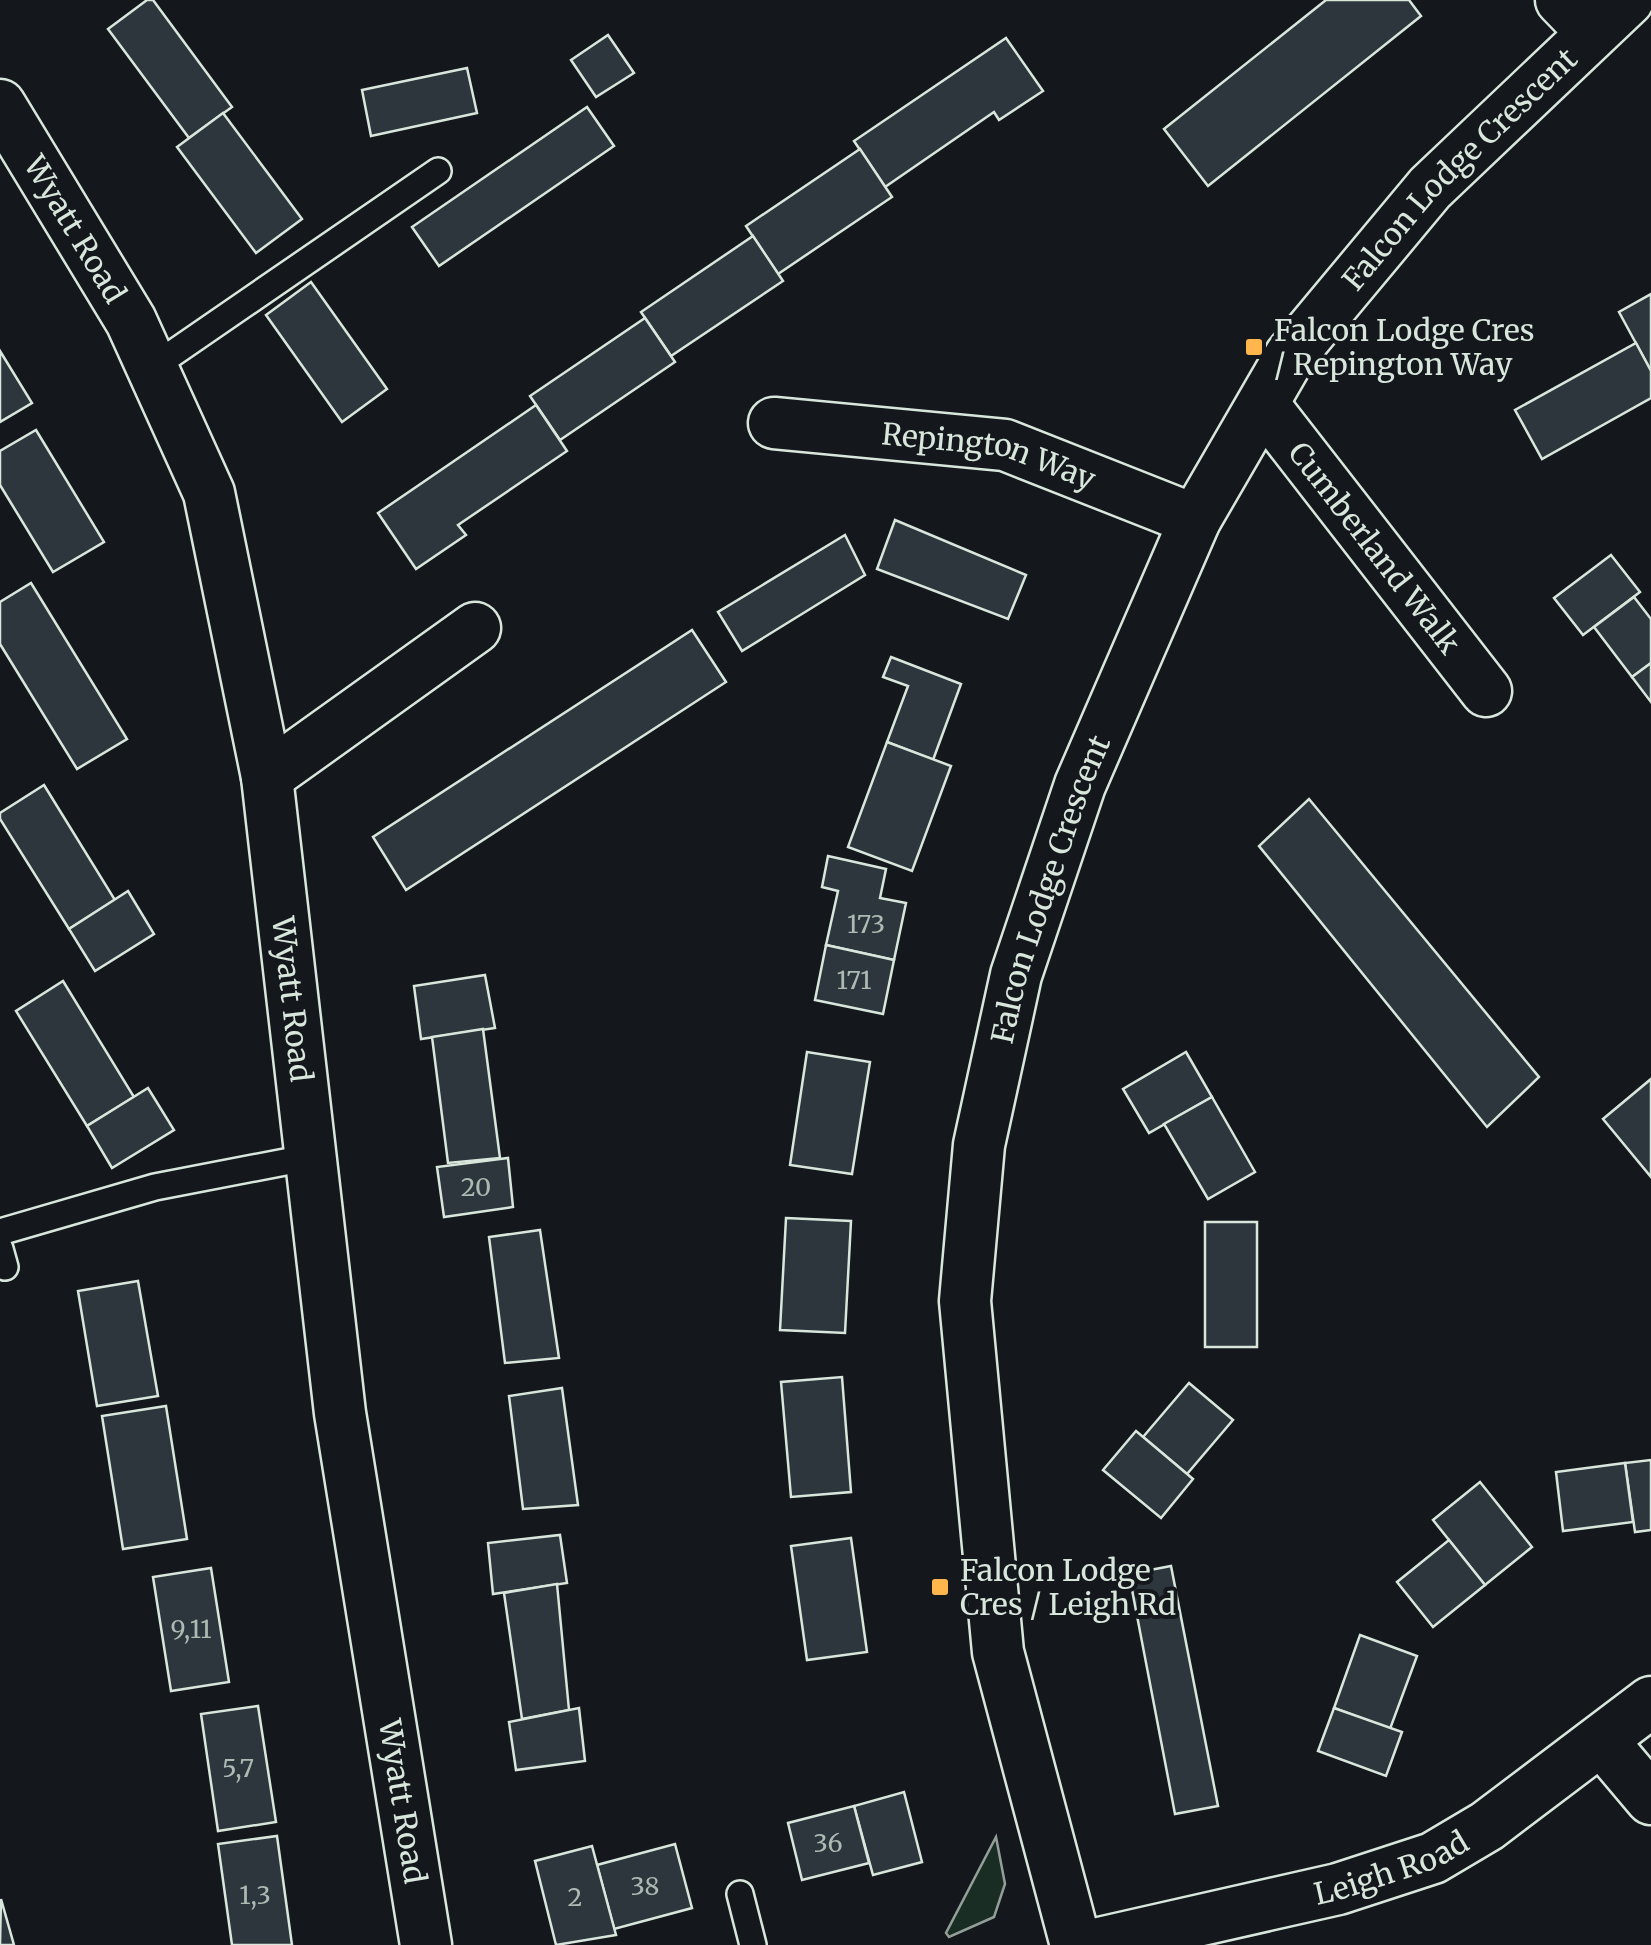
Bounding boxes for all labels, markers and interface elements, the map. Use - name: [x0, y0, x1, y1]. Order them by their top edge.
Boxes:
- street label: Falcon Lodge Crescent: [1334, 40, 1585, 298]
- street label: Wyatt Road: [15, 147, 134, 310]
- place label: Falcon Lodge Cres / Repington Way: [1274, 311, 1534, 383]
- marker: Falcon Lodge Cres / Repington Way: [1243, 336, 1265, 358]
- street label: Repington Way: [880, 414, 1102, 498]
- street label: Cumberland Walk: [1280, 434, 1469, 661]
- street label: Falcon Lodge Crescent: [983, 729, 1118, 1047]
- house number: 173: [847, 908, 885, 940]
- street label: Wyatt Road: [264, 914, 321, 1084]
- house number: 171: [837, 964, 871, 996]
- house number: 20: [461, 1171, 491, 1203]
- place label: Falcon Lodge Cres / Leigh Rd: [960, 1551, 1176, 1623]
- marker: Falcon Lodge Cres / Leigh Rd: [929, 1576, 951, 1598]
- house number: 9,11: [170, 1613, 212, 1645]
- street label: Wyatt Road: [371, 1715, 435, 1886]
- house number: 5,7: [222, 1752, 254, 1784]
- street label: Leigh Road: [1310, 1822, 1475, 1913]
- house number: 36: [813, 1827, 843, 1859]
- house number: 38: [631, 1870, 659, 1902]
- house number: 1,3: [239, 1879, 271, 1911]
- house number: 2: [568, 1881, 582, 1913]

